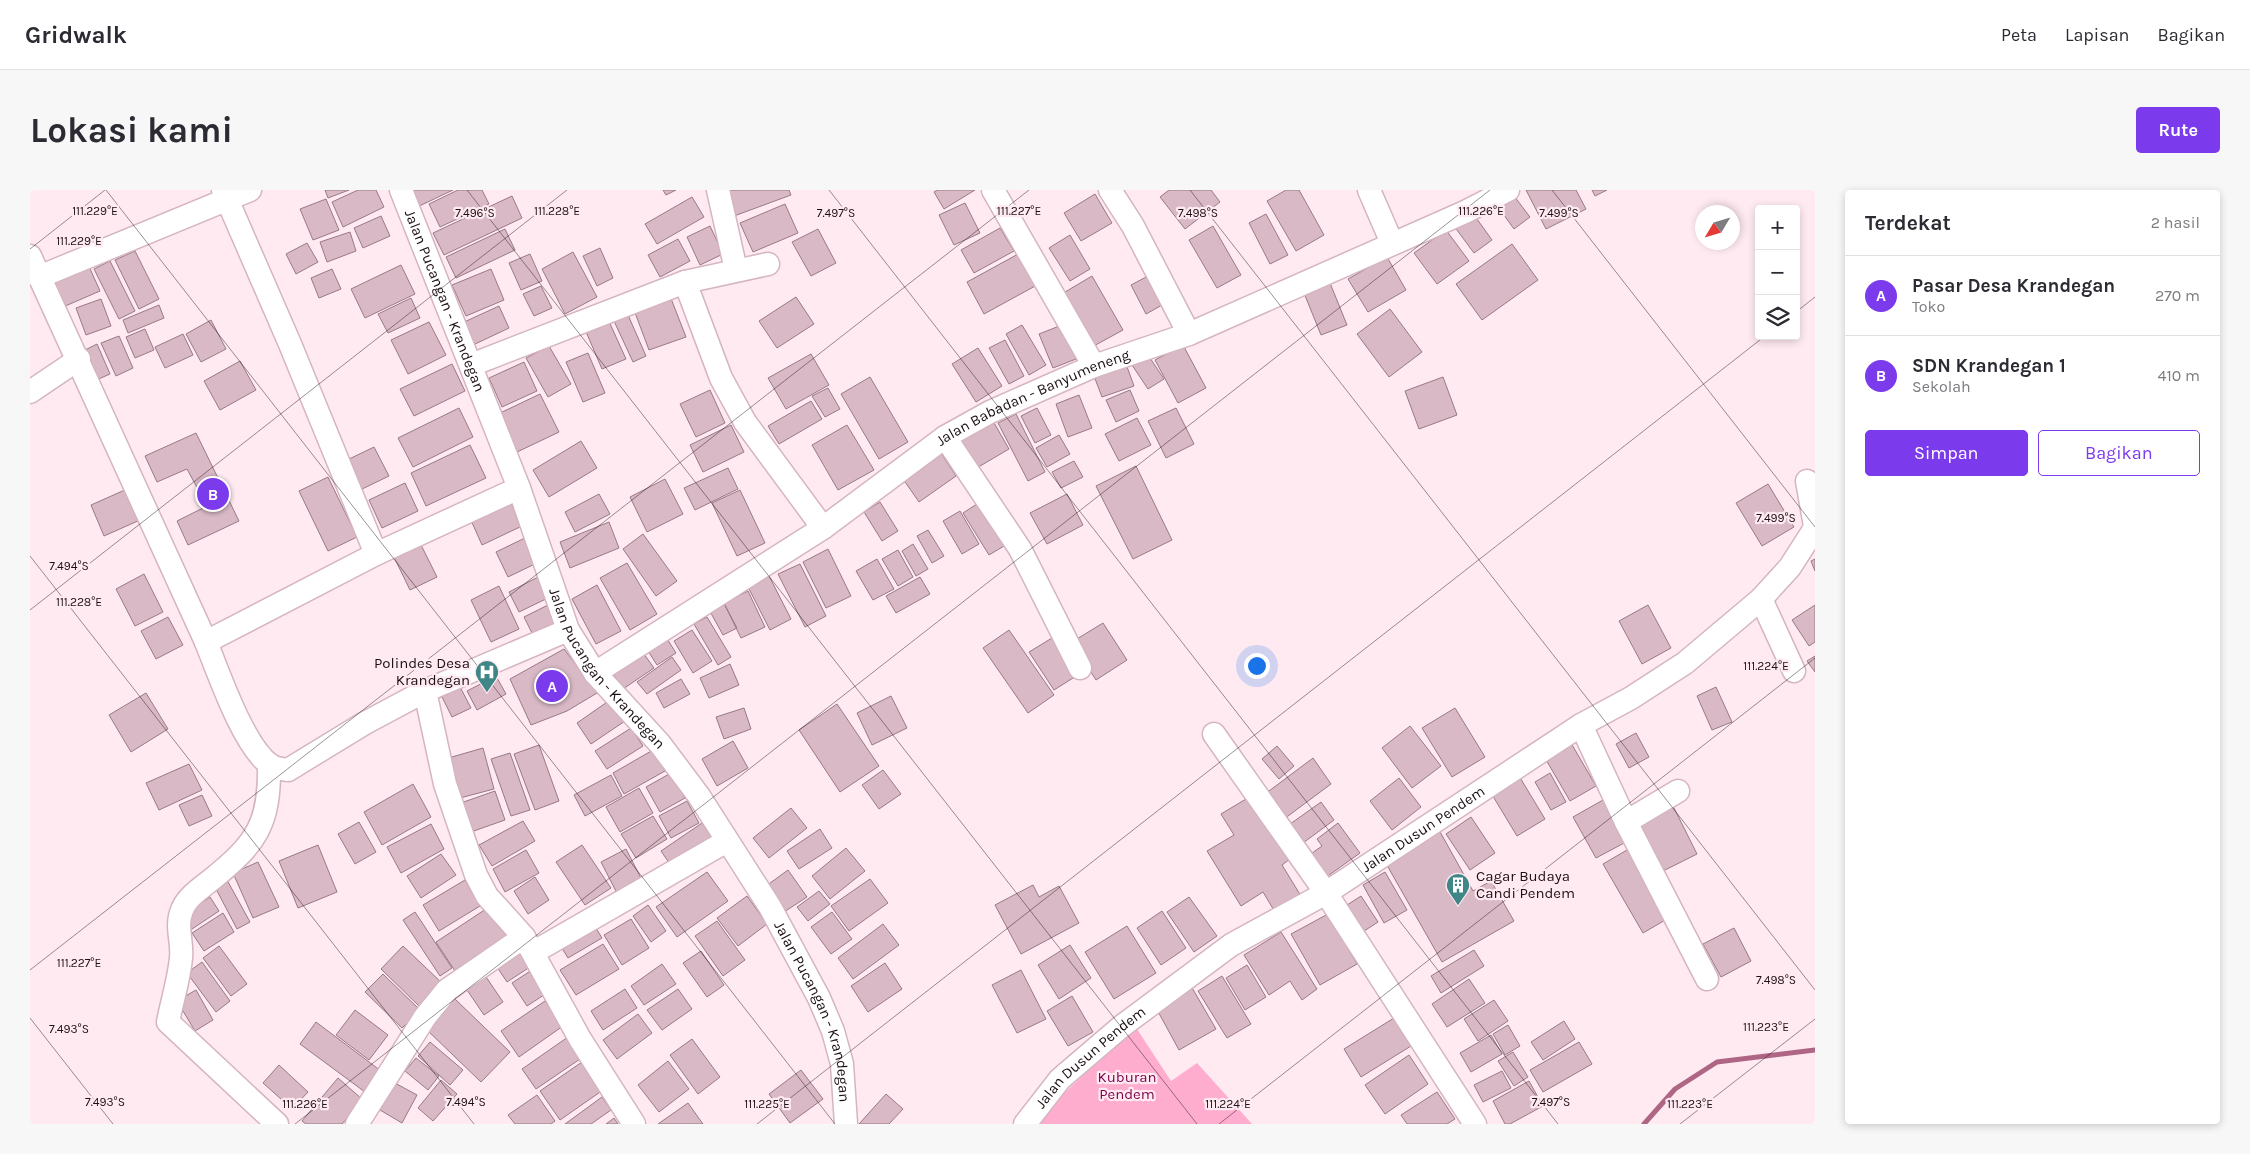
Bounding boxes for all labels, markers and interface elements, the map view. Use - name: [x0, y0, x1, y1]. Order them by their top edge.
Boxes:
- text: Gridwalk: [25, 21, 127, 49]
- text: Peta: [2001, 24, 2037, 46]
- text: Lapisan: [2065, 24, 2129, 46]
- text: Bagikan: [2157, 24, 2225, 46]
- button: Rute: [2136, 107, 2220, 153]
- text: Lokasi kami: [30, 110, 233, 151]
- text: 111.229°E: [72, 204, 118, 218]
- text: 111.228°E: [534, 204, 580, 218]
- text: 111.227°E: [997, 204, 1041, 218]
- text: 111.226°E: [1458, 204, 1504, 218]
- north arrow: [1695, 205, 1740, 250]
- map controls: [1755, 205, 1800, 340]
- button: +: [1755, 205, 1800, 250]
- text: 7.496°S: [455, 206, 495, 220]
- text: 7.497°S: [817, 206, 855, 220]
- text: 7.498°S: [1178, 206, 1218, 220]
- text: 7.499°S: [1539, 206, 1579, 220]
- street label: Jalan Pucangan - Krandegan: [401, 207, 489, 394]
- text: Terdekat: [1865, 211, 1951, 235]
- text: 2 hasil: [2151, 213, 2200, 232]
- text: 111.229°E: [56, 234, 102, 248]
- button: −: [1755, 250, 1800, 295]
- text: Pasar Desa Krandegan: [1912, 275, 2115, 297]
- text: A: [1876, 286, 1886, 305]
- text: 270 m: [2155, 286, 2200, 305]
- button: layers: [1755, 295, 1800, 340]
- text: Toko: [1912, 297, 1945, 316]
- street label: Jalan Babadan - Banyumeneng: [932, 345, 1133, 450]
- text: SDN Krandegan 1: [1912, 355, 2066, 377]
- text: B: [1876, 366, 1886, 385]
- text: 410 m: [2158, 366, 2200, 385]
- text: Sekolah: [1912, 377, 1971, 396]
- button: Simpan: [1865, 430, 2028, 476]
- button: Bagikan: [2038, 430, 2200, 476]
- pin: B: [197, 475, 229, 513]
- text: 7.499°S: [1756, 511, 1796, 525]
- text: 7.494°S: [49, 559, 89, 573]
- street label: Jalan Pucangan - Krandegan: [545, 586, 669, 753]
- text: 111.228°E: [56, 595, 102, 609]
- your location: [1244, 653, 1270, 679]
- place label: Polindes Desa Krandegan: [374, 654, 470, 689]
- hospital icon: Polindes Desa Krandegan: [474, 659, 500, 693]
- text: 111.224°E: [1743, 659, 1789, 673]
- pin: A: [536, 667, 568, 705]
- street label: Jalan Dusun Pendem: [1358, 782, 1488, 876]
- place label: Cagar Budaya Candi Pendem: [1476, 867, 1575, 902]
- building icon: Cagar Budaya Candi Pendem: [1445, 872, 1471, 906]
- street label: Jalan Pucangan - Krandegan: [770, 918, 854, 1103]
- text: 111.227°E: [57, 956, 101, 970]
- text: 7.498°S: [1756, 973, 1796, 987]
- street label: Jalan Dusun Pendem: [1031, 1002, 1149, 1112]
- text: 111.223°E: [1743, 1020, 1789, 1034]
- text: 7.493°S: [49, 1022, 89, 1036]
- park label: Kuburan Pendem: [1098, 1068, 1156, 1103]
- text: 7.493°S: [85, 1095, 125, 1109]
- text: 7.494°S: [446, 1095, 486, 1109]
- text: 7.497°S: [1532, 1095, 1570, 1109]
- text: 111.226°E: [282, 1097, 328, 1111]
- text: 111.225°E: [744, 1097, 790, 1111]
- text: 111.224°E: [1205, 1097, 1251, 1111]
- text: 111.223°E: [1667, 1097, 1713, 1111]

